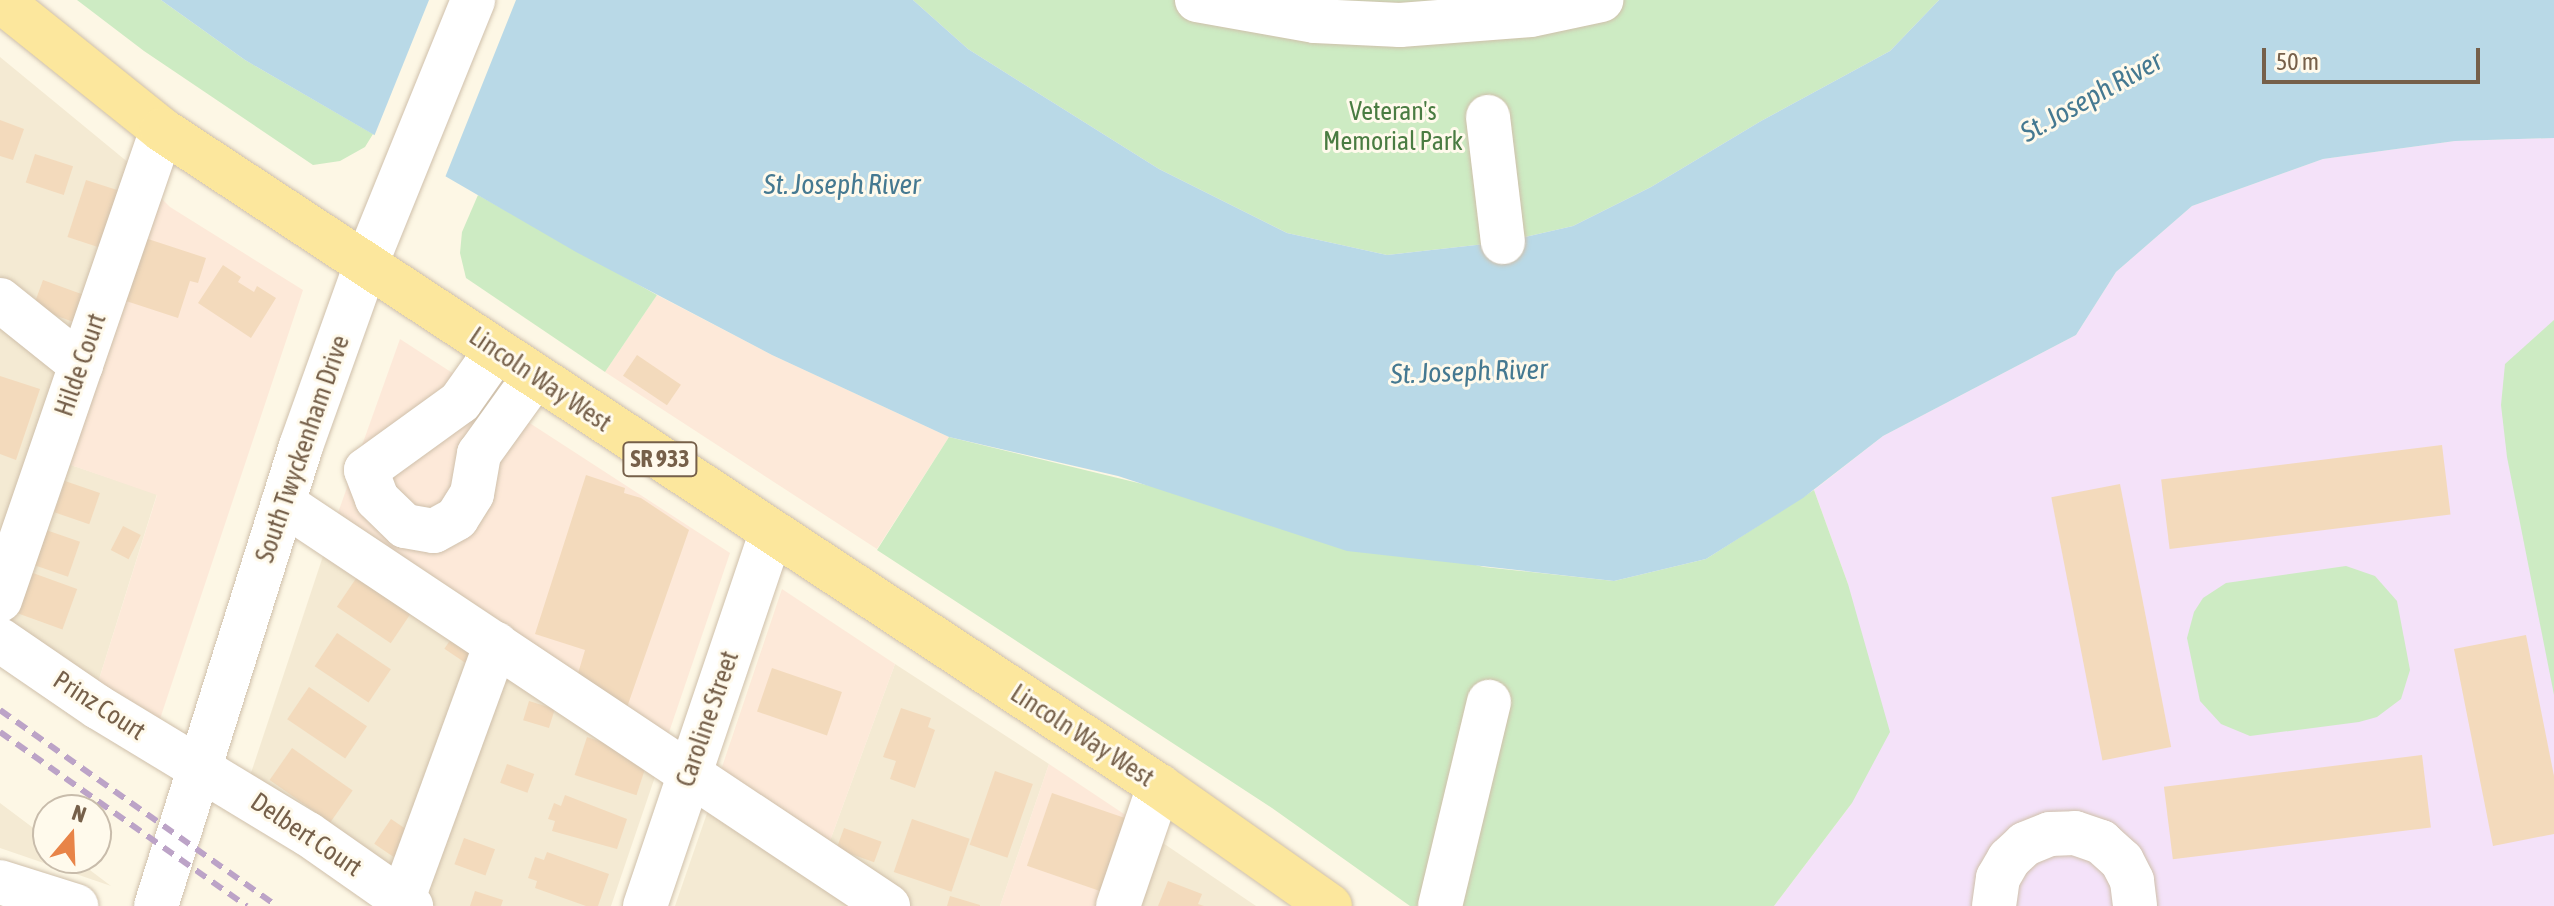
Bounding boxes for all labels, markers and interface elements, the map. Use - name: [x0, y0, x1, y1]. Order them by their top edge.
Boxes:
- scale bar: [2266, 32, 2484, 82]
- water label: St. Joseph River: [2014, 43, 2168, 149]
- text: 50 m: [2276, 48, 2319, 75]
- park label: Veteran's Memorial Park: [1323, 96, 1463, 158]
- water label: St. Joseph River: [764, 167, 920, 201]
- street label: Hilde Court: [49, 309, 113, 421]
- street label: Lincoln Way West: [463, 321, 617, 439]
- street label: South Twyckenham Drive: [249, 331, 357, 567]
- water label: St. Joseph River: [1390, 351, 1548, 391]
- road number: SR 933: [622, 439, 698, 479]
- street label: Caroline Street: [670, 647, 746, 791]
- street label: Prinz Court: [47, 665, 151, 747]
- street label: Lincoln Way West: [1005, 678, 1159, 794]
- street label: Delbert Court: [245, 786, 367, 884]
- north arrow: [32, 794, 112, 874]
- text: N: [69, 799, 90, 828]

